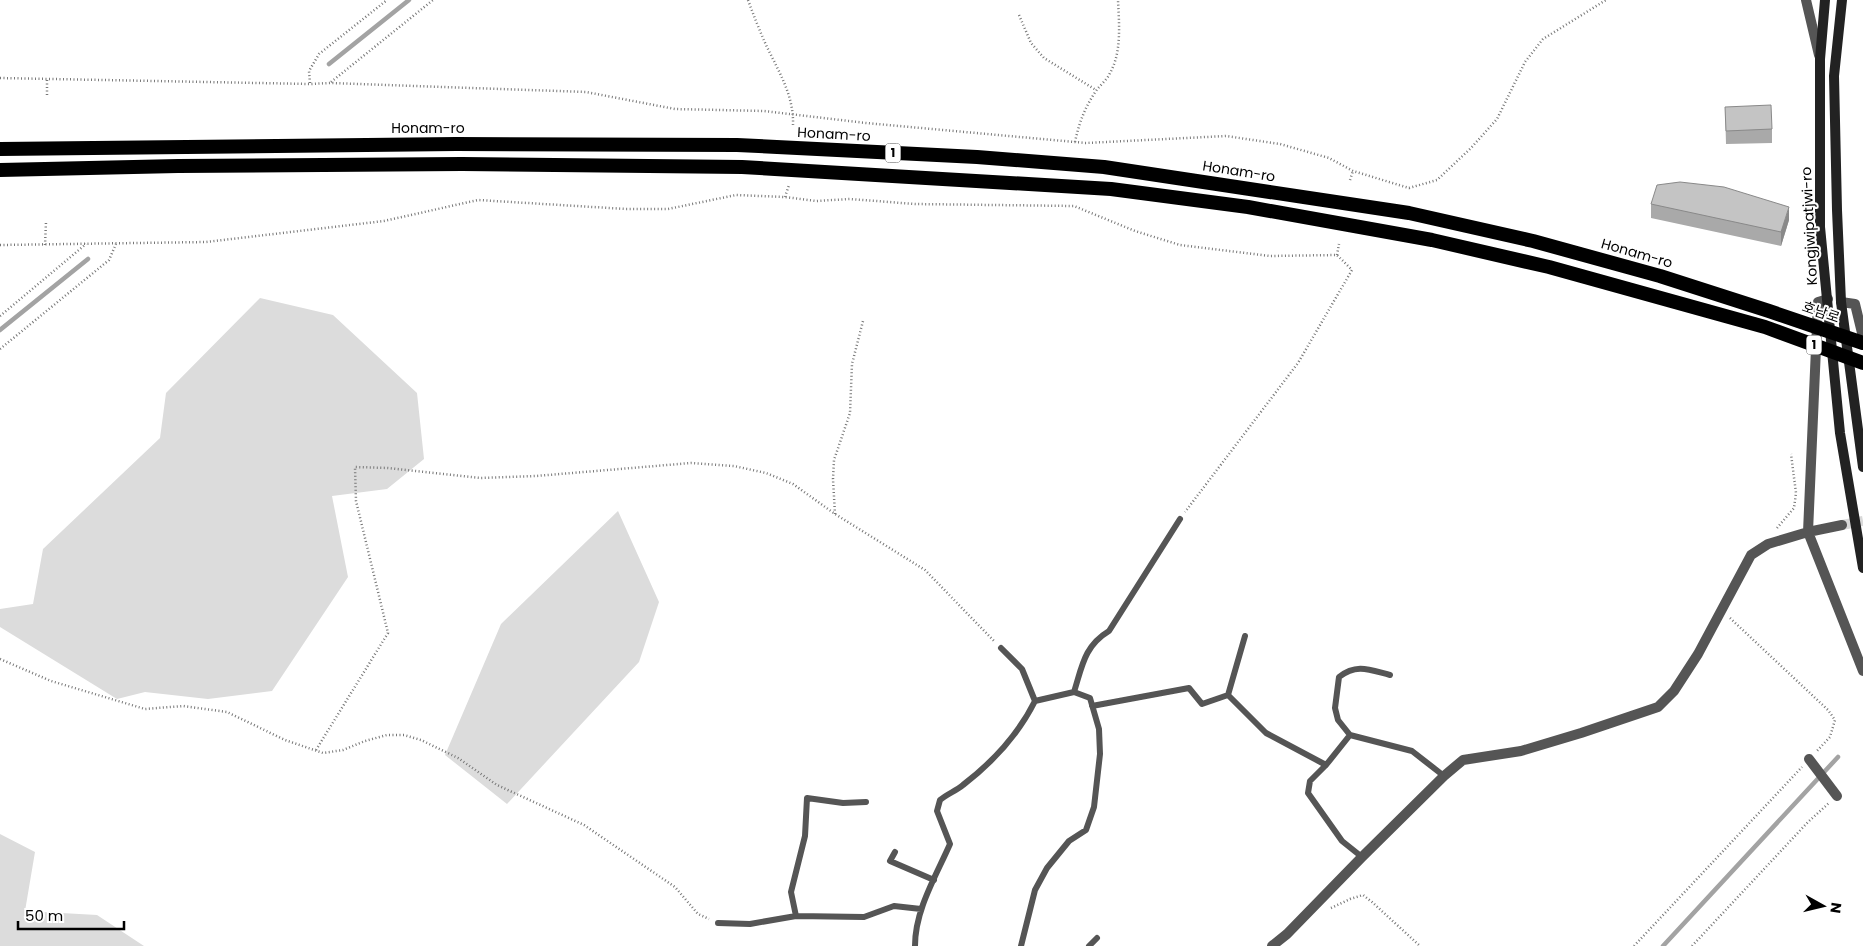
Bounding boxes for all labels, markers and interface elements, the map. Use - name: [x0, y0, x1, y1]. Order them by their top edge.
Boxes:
- street label: Honam-ro: [391, 118, 465, 138]
- street label: Honam-ro: [797, 122, 871, 146]
- road number: 1: [886, 144, 900, 162]
- street label: Honam-ro: [1201, 155, 1277, 187]
- street label: Kongjwipatjwi-ro: [1796, 166, 1822, 286]
- street label: Honam-ro: [1599, 233, 1675, 273]
- street label: 호남로: [1799, 296, 1843, 328]
- road number: 1: [1806, 336, 1822, 354]
- north arrow: [1798, 881, 1848, 931]
- scale bar: [18, 898, 124, 930]
- text: N: [1825, 901, 1847, 914]
- text: 50 m: [25, 905, 63, 926]

